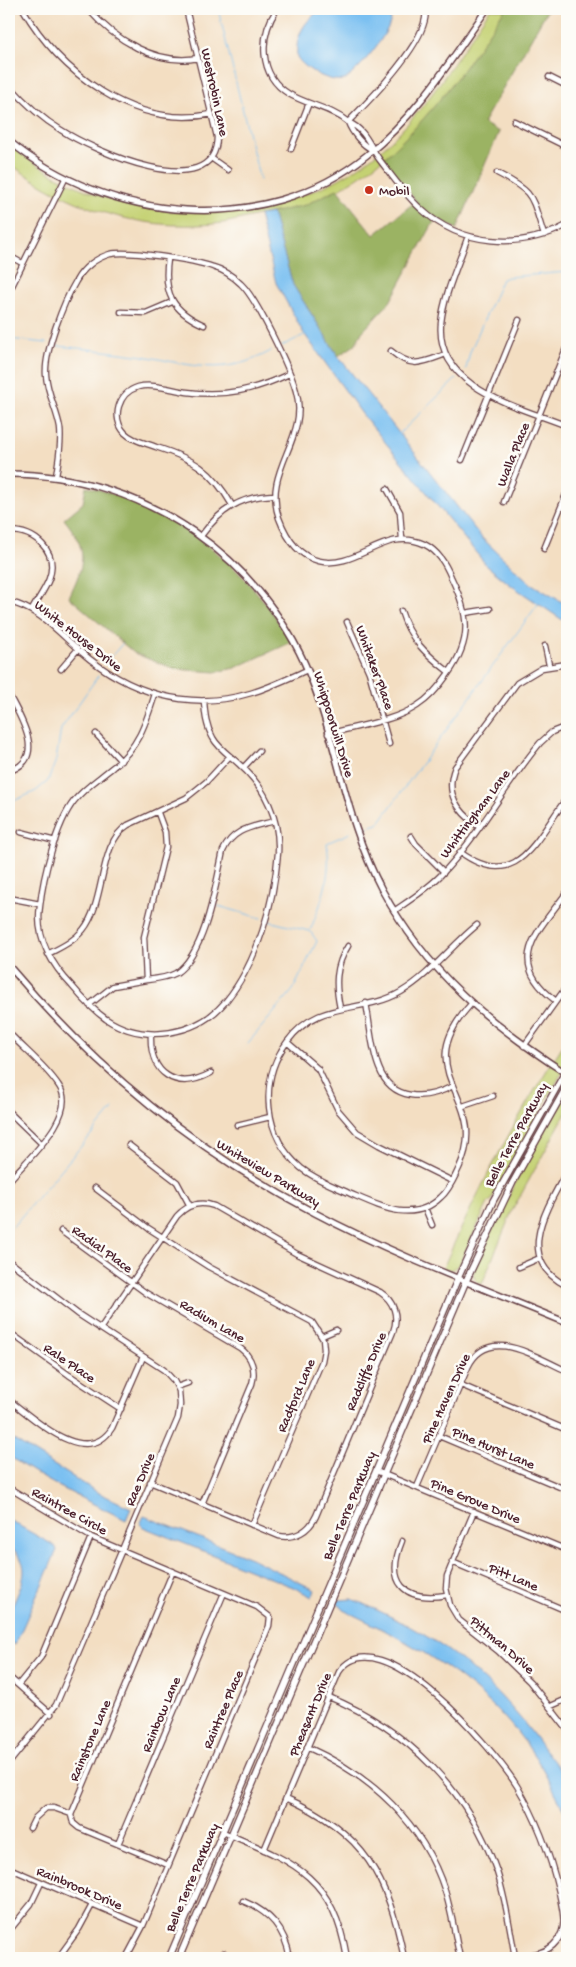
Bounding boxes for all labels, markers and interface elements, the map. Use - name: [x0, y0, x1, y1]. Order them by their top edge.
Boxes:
- street label: Westrobin Lane: [196, 47, 231, 139]
- marker: Mobil: [363, 184, 375, 196]
- place label: Mobil: [379, 184, 410, 201]
- street label: Walla Place: [494, 420, 535, 489]
- street label: White House Drive: [30, 597, 125, 677]
- street label: Whitaker Place: [351, 623, 397, 713]
- street label: Whippoorwill Drive: [308, 670, 357, 780]
- street label: Whittingham Lane: [437, 766, 515, 862]
- street label: Belle Terre Parkway: [481, 1080, 553, 1191]
- street label: Whiteview Parkway: [213, 1136, 323, 1212]
- street label: Radial Place: [68, 1222, 136, 1278]
- street label: Radium Lane: [176, 1297, 248, 1348]
- street label: Radcliffe Drive: [343, 1329, 392, 1414]
- street label: Rale Place: [39, 1340, 99, 1388]
- street label: Pine Haven Drive: [419, 1351, 476, 1448]
- street label: Radford Lane: [274, 1356, 321, 1435]
- street label: Pine Hurst Lane: [448, 1424, 538, 1475]
- street label: Belle Terre Parkway: [319, 1449, 381, 1564]
- street label: Rae Drive: [123, 1450, 160, 1509]
- street label: Pine Grove Drive: [426, 1475, 523, 1529]
- street label: Raintree Circle: [28, 1484, 110, 1540]
- street label: Pitt Lane: [485, 1560, 541, 1597]
- street label: Pittman Drive: [465, 1612, 538, 1679]
- street label: Raintree Place: [200, 1667, 249, 1752]
- street label: Pheasant Drive: [286, 1670, 337, 1760]
- street label: Rainbow Lane: [139, 1674, 186, 1755]
- street label: Rainstone Lane: [66, 1697, 116, 1784]
- street label: Belle Terre Parkway: [162, 1821, 224, 1936]
- street label: Rainbrook Drive: [33, 1864, 125, 1915]

